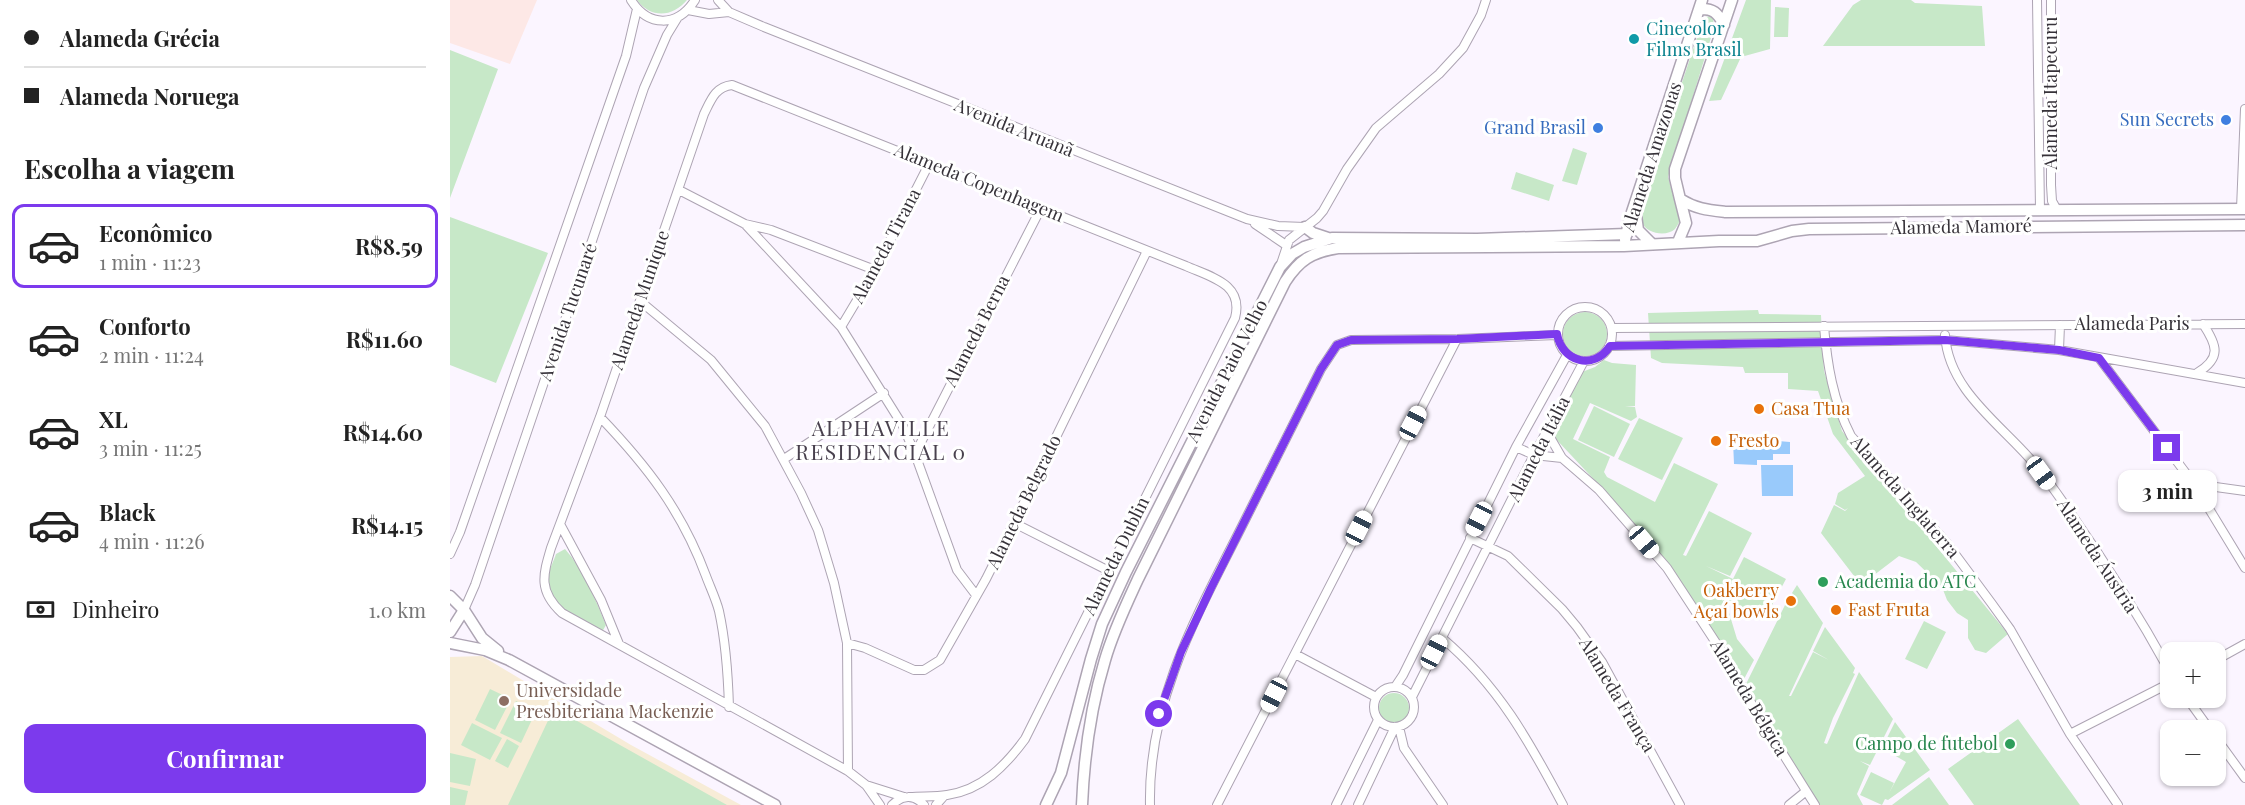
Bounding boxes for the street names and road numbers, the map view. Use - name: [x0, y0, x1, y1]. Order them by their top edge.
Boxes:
- street label: Alameda Itapecuru: [2038, 16, 2062, 170]
- street label: Alameda Amazonas: [1615, 79, 1687, 236]
- street label: Avenida Aruanã: [950, 92, 1078, 162]
- street label: Alameda Copenhagem: [890, 137, 1068, 227]
- street label: Alameda Tirana: [844, 184, 926, 308]
- street label: Alameda Mamoré: [1889, 213, 2032, 239]
- street label: Alameda Munique: [604, 227, 674, 373]
- street label: Avenida Tucunaré: [532, 239, 602, 385]
- street label: Alameda Berna: [937, 271, 1015, 391]
- street label: Avenida Paiol Velho: [1179, 295, 1273, 447]
- street label: Alameda Paris: [2074, 311, 2189, 335]
- street label: Alameda Itália: [1501, 392, 1575, 506]
- street label: Alameda Inglaterra: [1845, 429, 1966, 563]
- street label: Alameda Belgrado: [980, 430, 1066, 574]
- street label: Alameda Dublin: [1076, 492, 1154, 620]
- street label: Alameda Áustria: [2051, 493, 2144, 617]
- street label: Alameda França: [1574, 632, 1662, 756]
- street label: Alameda Bélgica: [1705, 634, 1794, 760]

